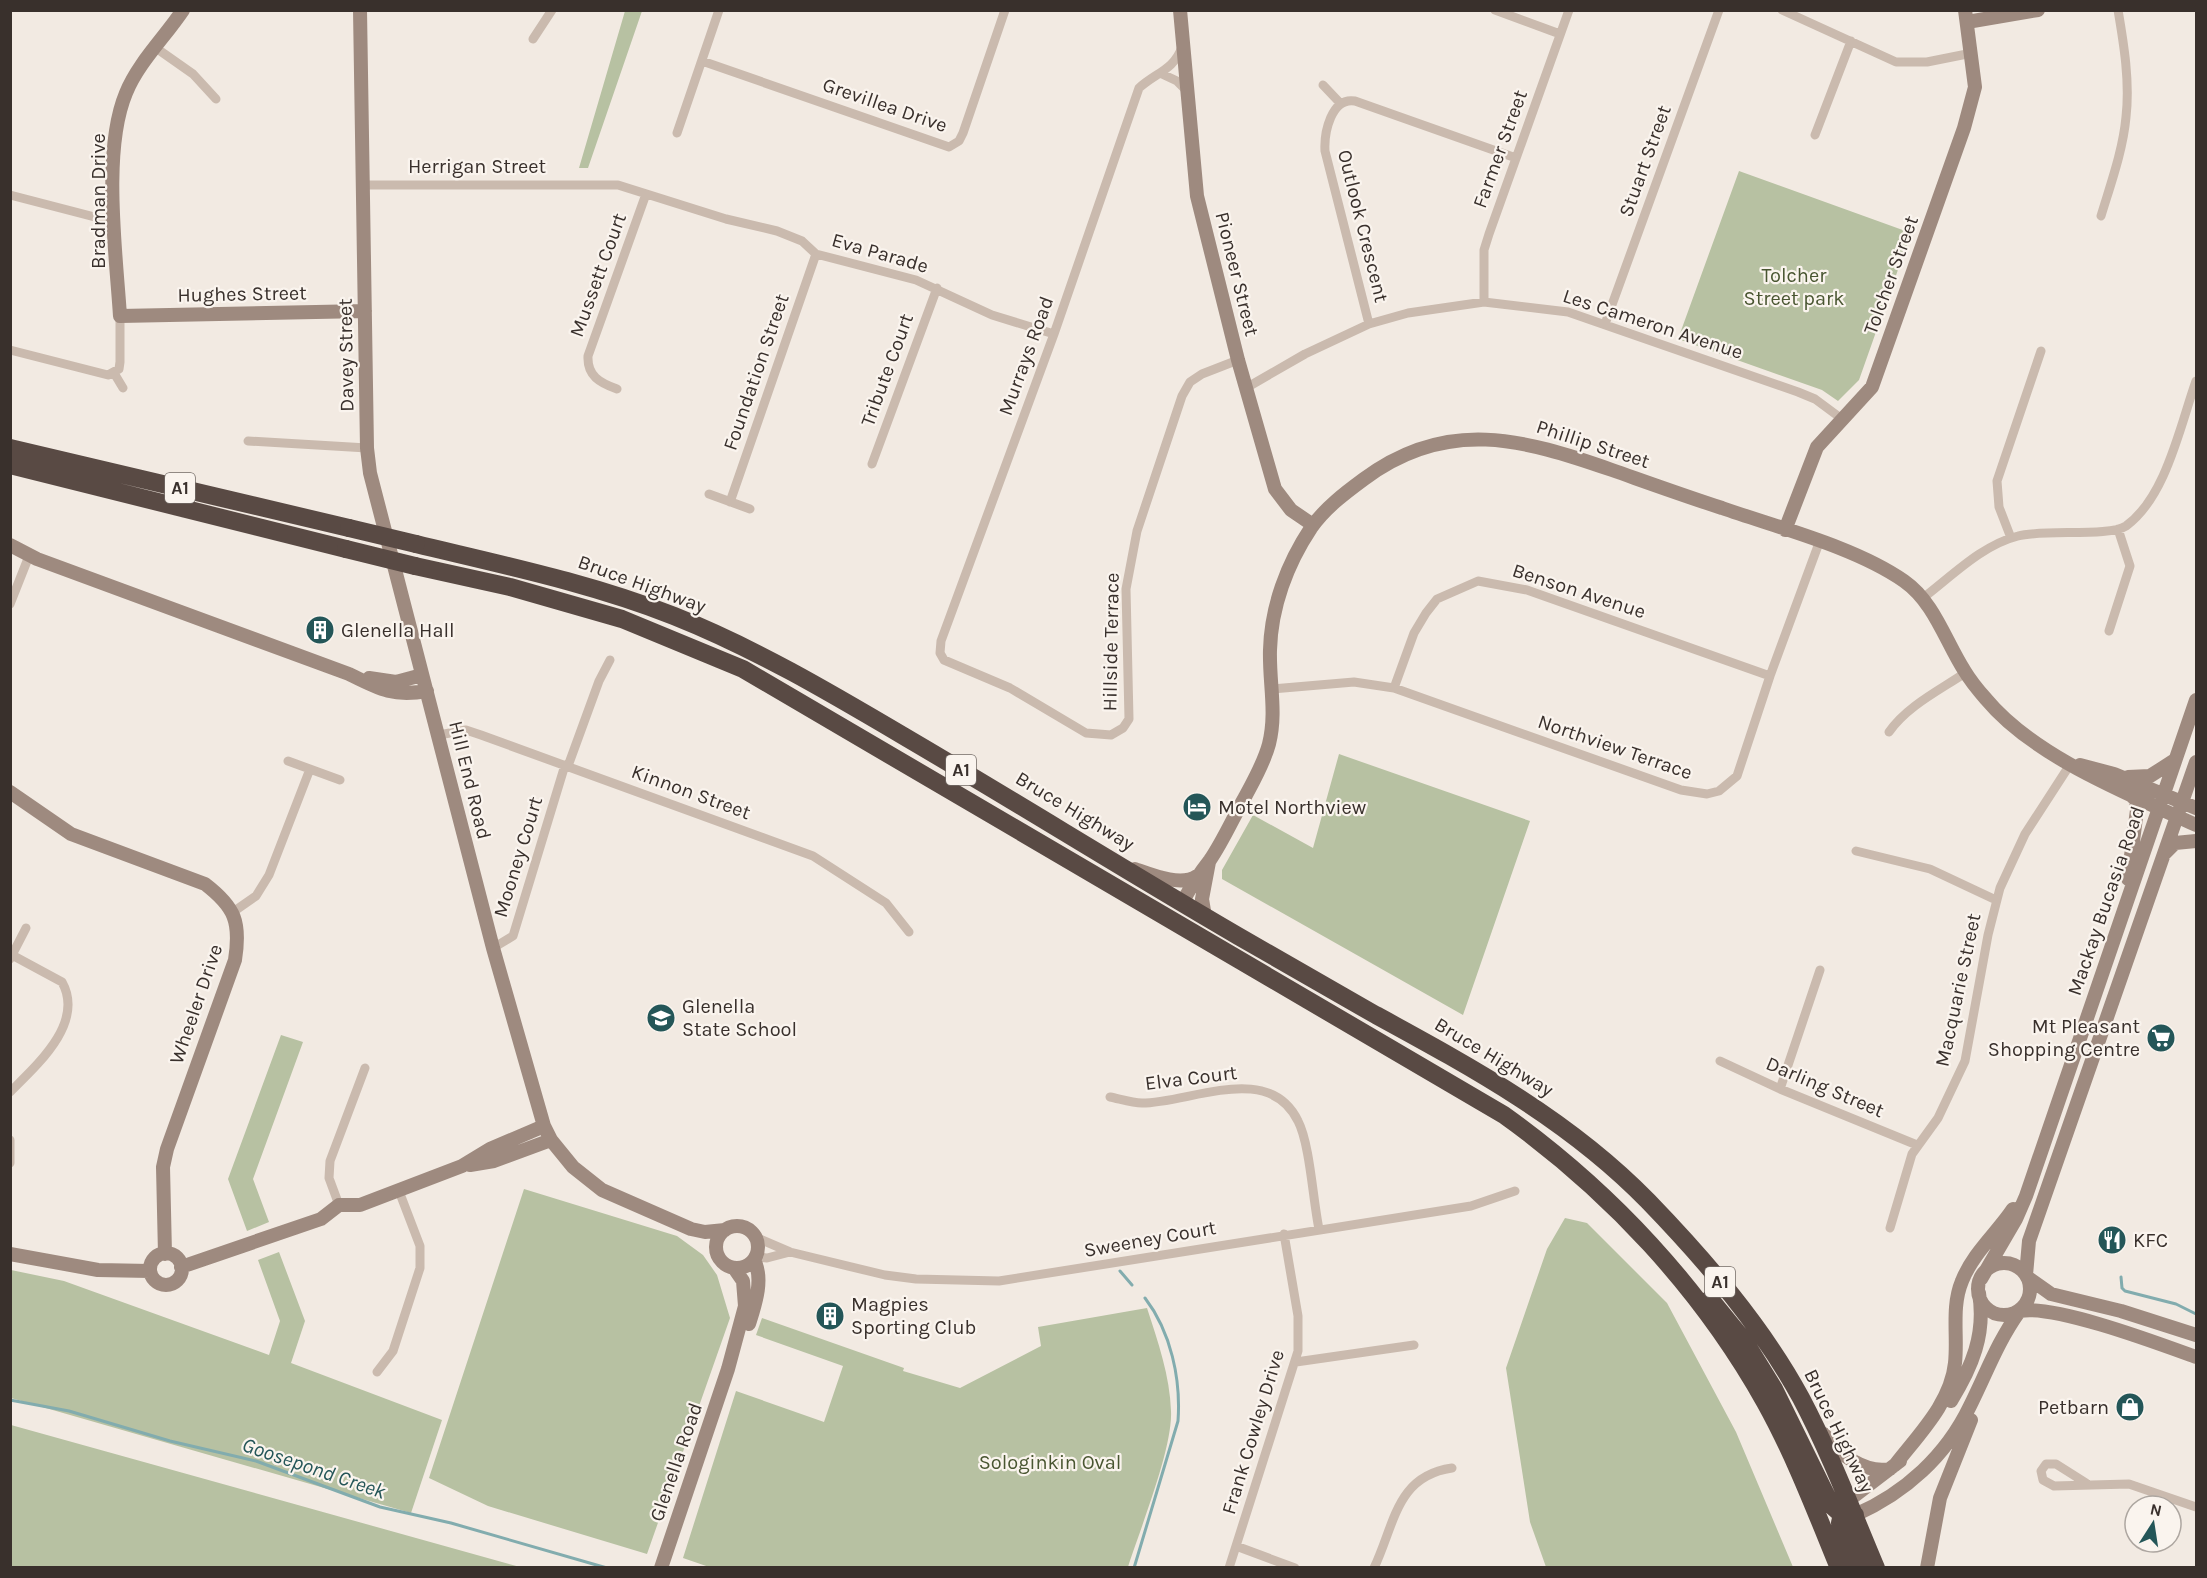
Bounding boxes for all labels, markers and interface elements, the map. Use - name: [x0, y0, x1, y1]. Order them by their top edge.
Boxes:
- street label: Grevillea Drive: [820, 73, 950, 137]
- street label: Farmer Street: [1468, 86, 1532, 211]
- street label: Stuart Street: [1614, 102, 1676, 220]
- street label: Bradman Drive: [87, 133, 110, 269]
- street label: Outlook Crescent: [1333, 147, 1393, 305]
- street label: Herrigan Street: [408, 155, 547, 178]
- street label: Mussett Court: [565, 209, 631, 340]
- street label: Pioneer Street: [1210, 209, 1264, 339]
- street label: Tolcher Street: [1859, 212, 1923, 337]
- street label: Eva Parade: [829, 228, 931, 278]
- park label: Tolcher Street park: [1744, 264, 1844, 310]
- street label: Hughes Street: [177, 281, 307, 307]
- street label: Les Cameron Avenue: [1560, 284, 1746, 364]
- street label: Foundation Street: [718, 290, 794, 453]
- street label: Murrays Road: [994, 293, 1058, 419]
- street label: Davey Street: [334, 298, 358, 412]
- street label: Tribute Court: [856, 310, 918, 430]
- street label: Phillip Street: [1534, 415, 1653, 473]
- road number: A1: [165, 473, 195, 503]
- street label: Bruce Highway: [575, 550, 709, 618]
- street label: Benson Avenue: [1509, 559, 1649, 623]
- street label: Hillside Terrace: [1098, 572, 1124, 712]
- building icon: Glenella Hall: [304, 614, 336, 646]
- place label: Glenella Hall: [341, 619, 455, 642]
- street label: Northview Terrace: [1535, 710, 1695, 784]
- street label: Hill End Road: [444, 718, 496, 842]
- road number: A1: [946, 755, 976, 785]
- street label: Kinnon Street: [628, 760, 754, 824]
- street label: Bruce Highway: [1011, 766, 1139, 856]
- hotel icon: Motel Northview: [1181, 791, 1213, 823]
- street label: Mooney Court: [489, 793, 547, 920]
- place label: Motel Northview: [1218, 796, 1367, 819]
- street label: Mackay Bucasia Road: [2063, 803, 2149, 999]
- street label: Macquarie Street: [1931, 911, 1986, 1069]
- street label: Wheeler Drive: [165, 941, 227, 1067]
- place label: Glenella State School: [682, 995, 797, 1041]
- school or university icon: Glenella State School: [645, 1002, 677, 1034]
- street label: Bruce Highway: [1430, 1012, 1558, 1102]
- place label: Mt Pleasant Shopping Centre: [1988, 1015, 2140, 1061]
- supermarket icon: Mt Pleasant Shopping Centre: [2145, 1022, 2177, 1054]
- street label: Darling Street: [1763, 1052, 1888, 1122]
- street label: Elva Court: [1144, 1061, 1239, 1095]
- street label: Sweeney Court: [1082, 1216, 1218, 1262]
- restaurant icon: KFC: [2096, 1224, 2128, 1256]
- place label: KFC: [2133, 1229, 2168, 1252]
- road number: A1: [1705, 1267, 1735, 1297]
- place label: Magpies Sporting Club: [851, 1293, 976, 1339]
- building icon: Magpies Sporting Club: [814, 1300, 846, 1332]
- street label: Frank Cowley Drive: [1217, 1347, 1289, 1517]
- street label: Bruce Highway: [1799, 1365, 1879, 1497]
- shop icon: Petbarn: [2114, 1391, 2146, 1423]
- place label: Petbarn: [2038, 1396, 2109, 1419]
- street label: Glenella Road: [645, 1400, 707, 1524]
- water label: Goosepond Creek: [239, 1432, 389, 1504]
- park label: Sologinkin Oval: [979, 1451, 1121, 1474]
- north arrow: [2123, 1494, 2183, 1554]
- text: N: [2148, 1499, 2164, 1520]

